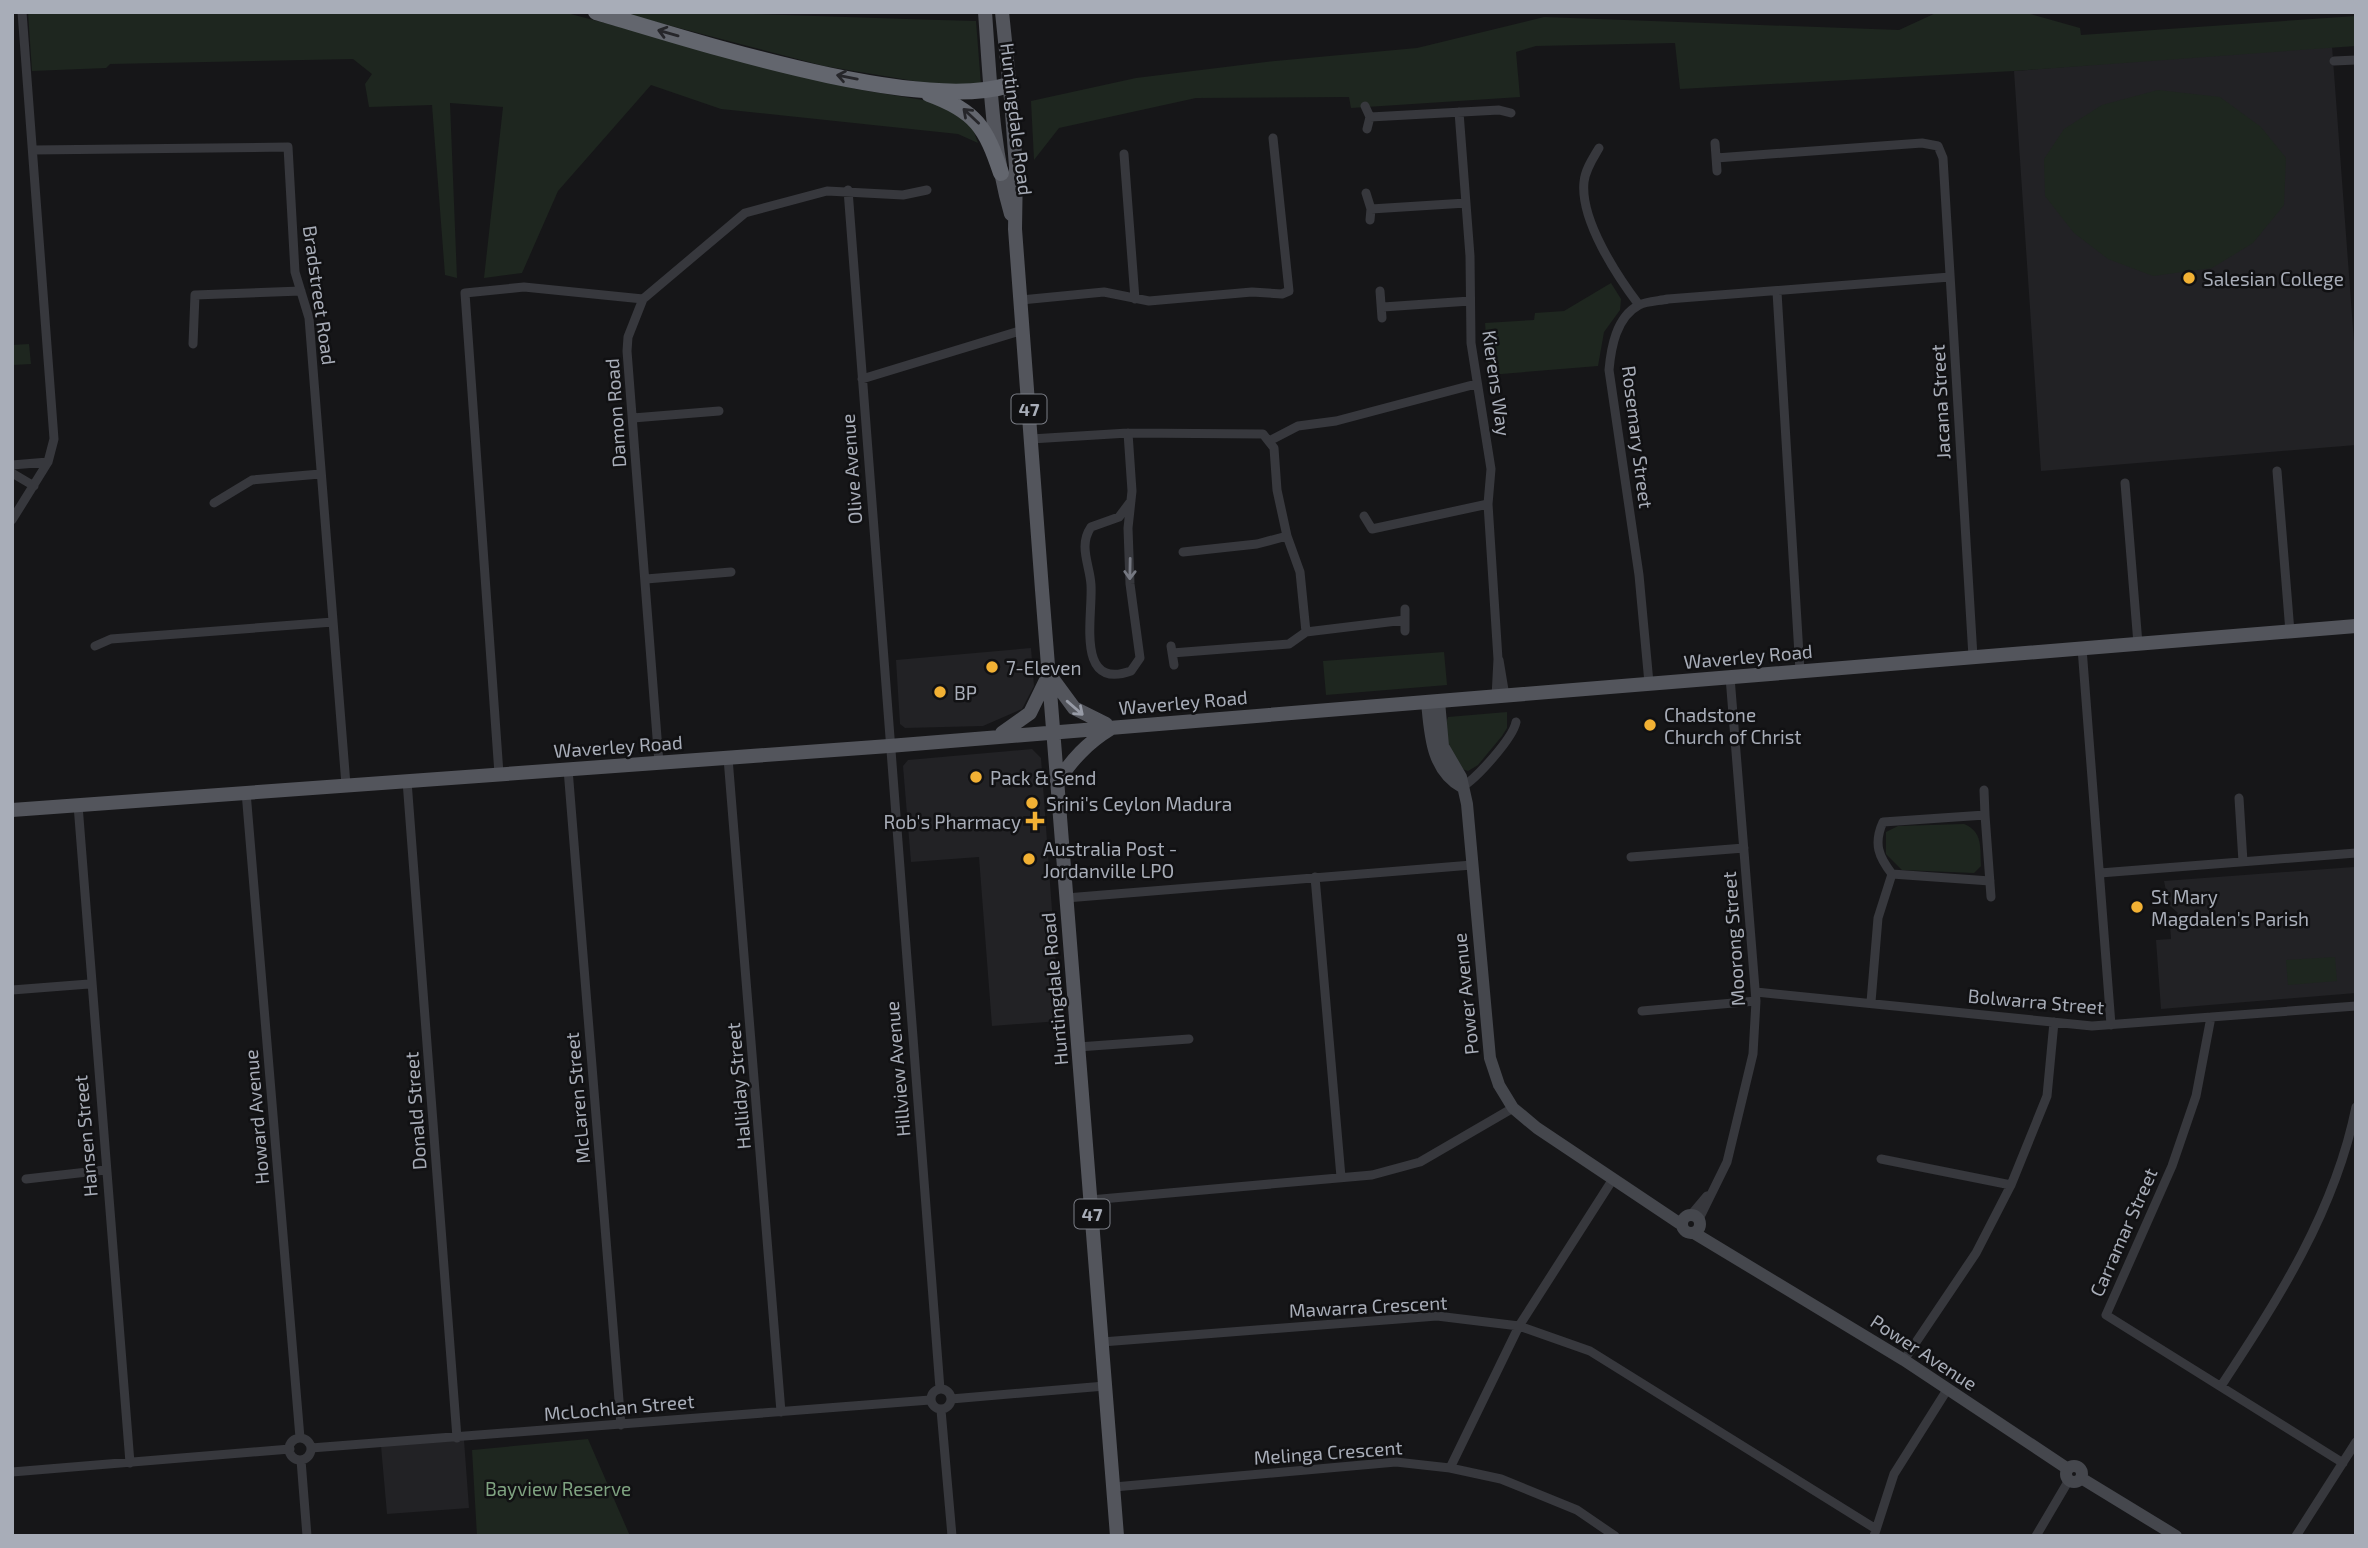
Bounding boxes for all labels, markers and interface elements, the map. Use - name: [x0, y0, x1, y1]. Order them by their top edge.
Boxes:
- one-way arrow: [657, 26, 679, 39]
- street label: Huntingdale Road: [996, 42, 1038, 196]
- one-way arrow: [836, 69, 859, 83]
- one-way arrow: [963, 108, 980, 125]
- street label: Bradstreet Road: [299, 224, 341, 366]
- place label: Salesian College: [2203, 267, 2344, 290]
- marker: Salesian College: [2181, 270, 2197, 286]
- street label: Kierens Way: [1478, 329, 1516, 437]
- street label: Jacana Street: [1926, 344, 1954, 460]
- street label: Damon Road: [600, 358, 630, 468]
- street label: Rosemary Street: [1618, 364, 1658, 510]
- road number: 47: [1012, 394, 1046, 424]
- street label: Olive Avenue: [836, 413, 866, 525]
- one-way arrow: [1124, 557, 1137, 580]
- street label: Waverley Road: [1683, 639, 1813, 673]
- place label: 7-Eleven: [1006, 656, 1082, 679]
- marker: 7-Eleven: [984, 659, 1000, 675]
- place label: BP: [954, 681, 977, 704]
- marker: BP: [932, 684, 948, 700]
- street label: Waverley Road: [1118, 685, 1248, 719]
- one-way arrow: [1066, 700, 1084, 716]
- place label: Chadstone Church of Christ: [1664, 703, 1802, 748]
- marker: Chadstone Church of Christ: [1642, 717, 1658, 733]
- street label: Waverley Road: [553, 730, 683, 762]
- place label: Pack & Send: [990, 766, 1096, 789]
- marker: Pack & Send: [968, 769, 984, 785]
- place label: Srini's Ceylon Madura: [1046, 792, 1232, 815]
- marker: Srini's Ceylon Madura: [1024, 795, 1040, 811]
- place label: Rob's Pharmacy: [884, 810, 1021, 833]
- marker: Rob's Pharmacy: [1027, 813, 1043, 829]
- place label: Australia Post - Jordanville LPO: [1043, 837, 1177, 882]
- marker: Australia Post - Jordanville LPO: [1021, 851, 1037, 867]
- street label: Moorong Street: [1717, 871, 1749, 1007]
- place label: St Mary Magdalen's Parish: [2151, 885, 2309, 930]
- marker: St Mary Magdalen's Parish: [2129, 899, 2145, 915]
- street label: Huntingdale Road: [1036, 912, 1072, 1066]
- street label: Power Avenue: [1447, 932, 1483, 1056]
- street label: Bolwarra Street: [1967, 984, 2105, 1018]
- street label: Hillview Avenue: [880, 1000, 914, 1138]
- street label: Halliday Street: [721, 1022, 755, 1150]
- street label: McLaren Street: [560, 1031, 594, 1165]
- street label: Howard Avenue: [239, 1049, 273, 1185]
- street label: Donald Street: [399, 1051, 431, 1171]
- street label: Hansen Street: [68, 1074, 102, 1198]
- street label: Carramar Street: [2084, 1164, 2162, 1300]
- road number: 47: [1074, 1199, 1110, 1228]
- street label: Mawarra Crescent: [1288, 1290, 1448, 1322]
- street label: Power Avenue: [1866, 1309, 1982, 1395]
- street label: McLochlan Street: [543, 1389, 695, 1425]
- street label: Melinga Crescent: [1253, 1435, 1403, 1469]
- park label: Bayview Reserve: [485, 1477, 631, 1500]

